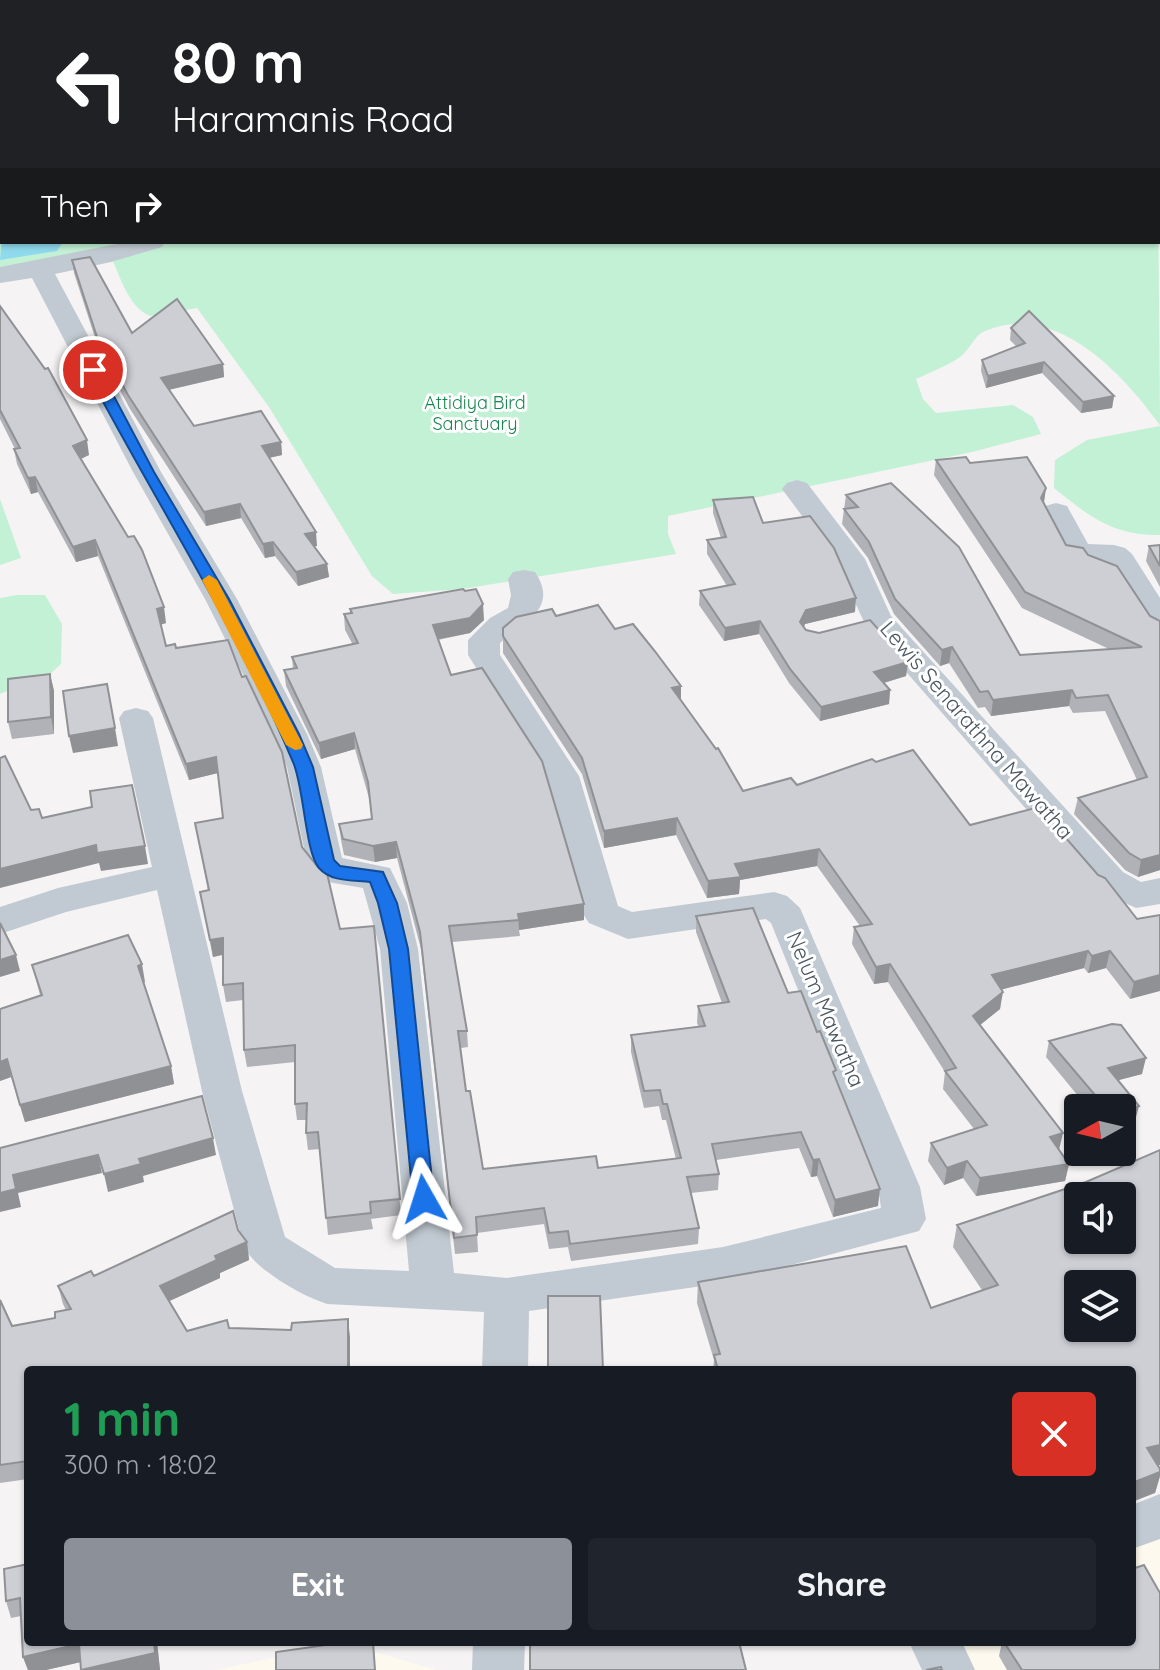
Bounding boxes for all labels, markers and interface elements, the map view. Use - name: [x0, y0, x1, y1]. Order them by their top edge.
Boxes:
- text: 80 m: [172, 27, 304, 97]
- icon: left: [40, 32, 144, 136]
- text: Haramanis Road: [172, 96, 454, 141]
- icon: right: [125, 184, 169, 228]
- text: Then: [40, 187, 109, 225]
- pin: [59, 336, 127, 404]
- icon: arrive: [71, 348, 115, 392]
- park label: Attidiya Bird Sanctuary: [424, 391, 526, 435]
- street label: Lewis Senarathna Mawatha: [874, 615, 1080, 845]
- street label: Nelum Mawatha: [781, 927, 871, 1091]
- north arrow: [1064, 1094, 1136, 1166]
- map controls: [1064, 1094, 1136, 1342]
- position arrow: [382, 1157, 466, 1241]
- button: sound: [1064, 1182, 1136, 1254]
- button: layers: [1064, 1270, 1136, 1342]
- text: 1 min: [64, 1388, 180, 1448]
- button: close: [1012, 1392, 1096, 1476]
- text: 300 m · 18:02: [64, 1448, 217, 1481]
- button: Exit: [64, 1538, 572, 1630]
- button: Share: [588, 1538, 1096, 1630]

